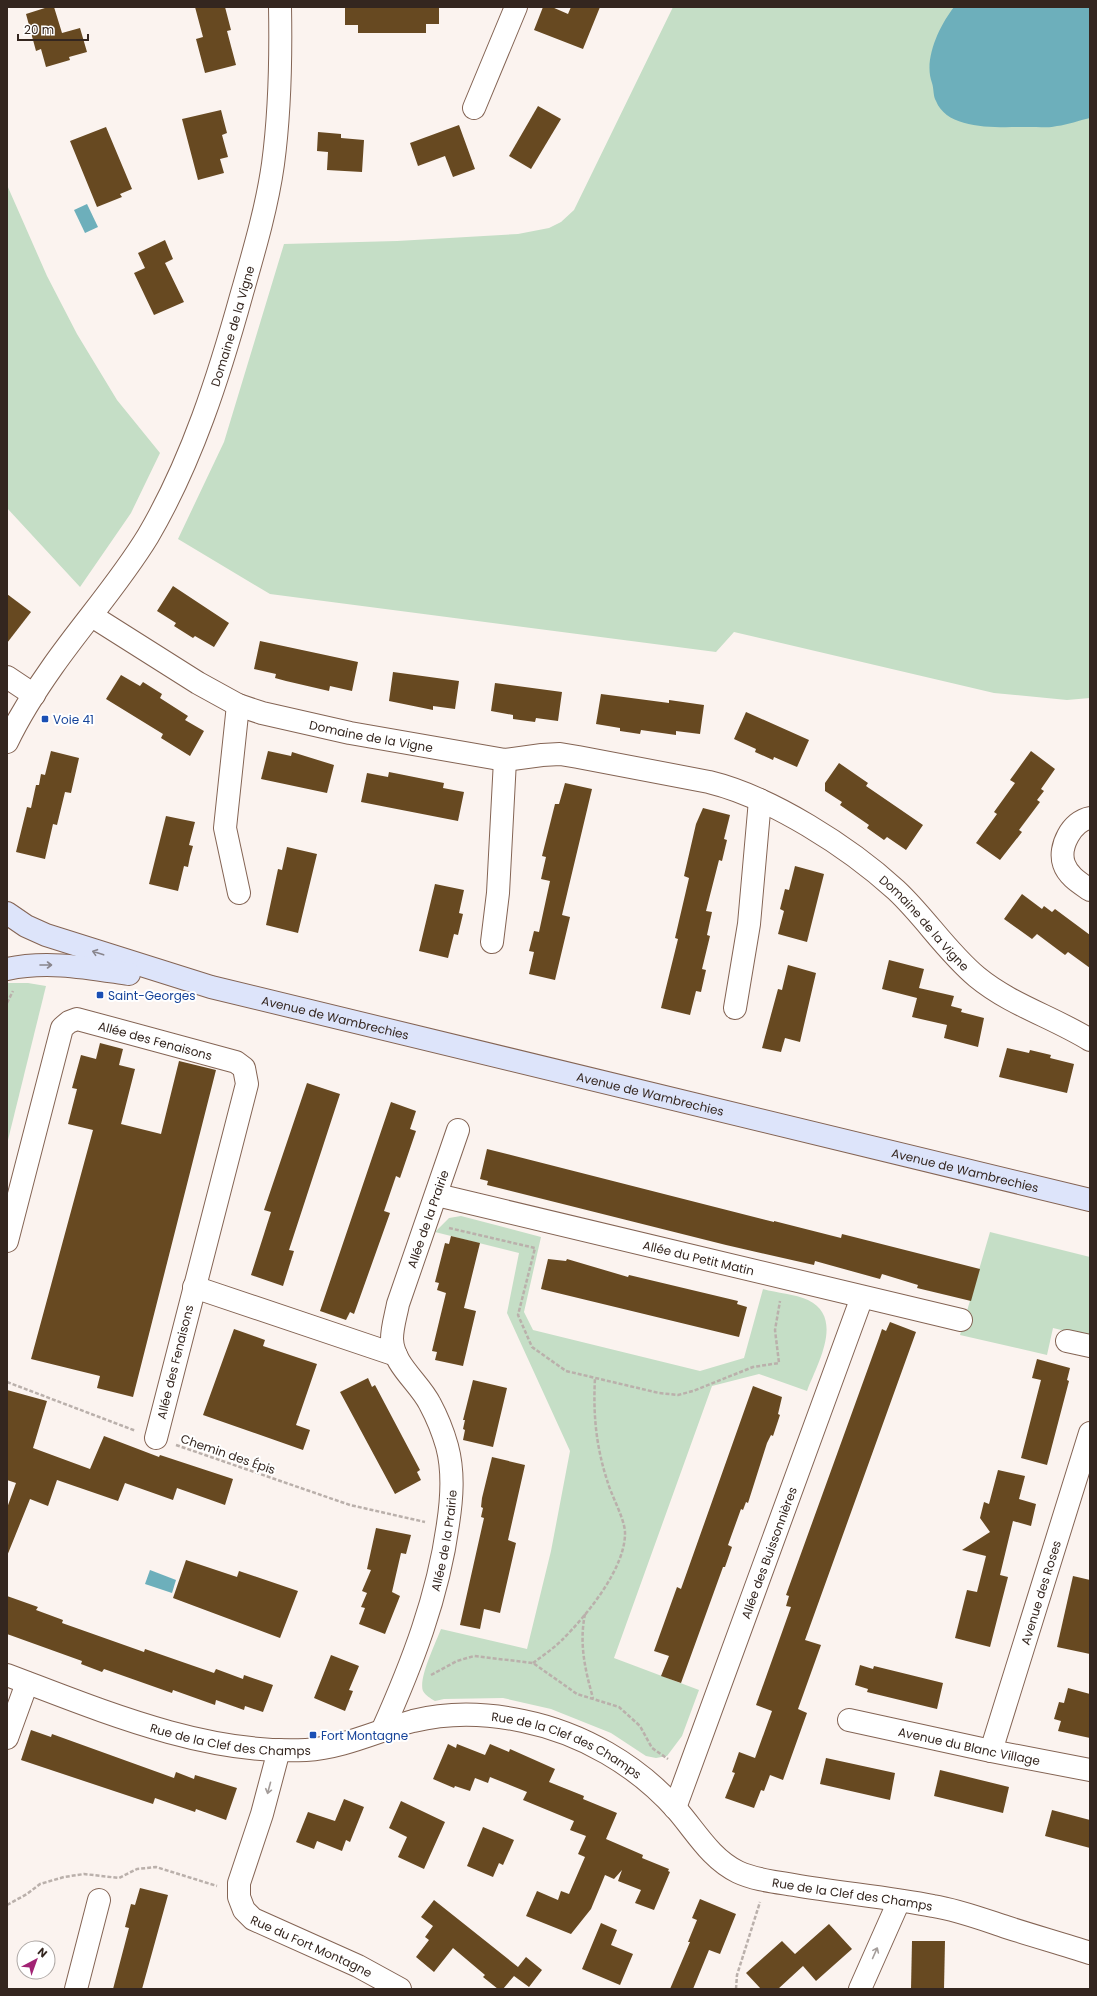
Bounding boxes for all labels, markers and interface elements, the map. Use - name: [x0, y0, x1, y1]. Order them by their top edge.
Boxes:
- scale bar: [18, 16, 88, 42]
- text: 20 m: [24, 21, 54, 38]
- street label: Domaine de la Vigne: [206, 264, 258, 389]
- place label: Voie 41: [53, 711, 94, 728]
- marker: Voie 41: [40, 714, 50, 724]
- street label: Domaine de la Vigne: [308, 716, 434, 756]
- street label: Domaine de la Vigne: [876, 871, 973, 974]
- one-way arrow: [92, 948, 104, 956]
- one-way arrow: [39, 961, 52, 969]
- place label: Saint-Georges: [108, 987, 196, 1004]
- marker: Saint-Georges: [95, 990, 105, 1000]
- street label: Avenue de Wambrechies: [260, 991, 411, 1043]
- street label: Allée des Fenaisons: [97, 1017, 214, 1064]
- street label: Avenue de Wambrechies: [575, 1067, 726, 1120]
- street label: Avenue de Wambrechies: [890, 1144, 1041, 1196]
- street label: Allée de la Prairie: [403, 1168, 452, 1270]
- street label: Allée du Petit Matin: [641, 1236, 756, 1279]
- street label: Allée des Fenaisons: [153, 1303, 197, 1421]
- street label: Chemin des Épis: [178, 1430, 278, 1478]
- street label: Allée des Buissonnières: [737, 1484, 800, 1621]
- street label: Allée de la Prairie: [426, 1489, 460, 1593]
- street label: Avenue des Roses: [1016, 1538, 1065, 1647]
- street label: Rue de la Clef des Champs: [490, 1707, 646, 1782]
- street label: Rue de la Clef des Champs: [148, 1719, 311, 1759]
- street label: Avenue du Blanc Village: [897, 1722, 1042, 1769]
- place label: Fort Montagne: [321, 1727, 408, 1744]
- marker: Fort Montagne: [308, 1730, 318, 1740]
- one-way arrow: [265, 1781, 272, 1794]
- street label: Rue de la Clef des Champs: [771, 1873, 934, 1914]
- street label: Rue du Fort Montagne: [248, 1911, 376, 1981]
- north arrow: [16, 1940, 56, 1980]
- text: N: [34, 1944, 51, 1961]
- one-way arrow: [872, 1948, 880, 1960]

